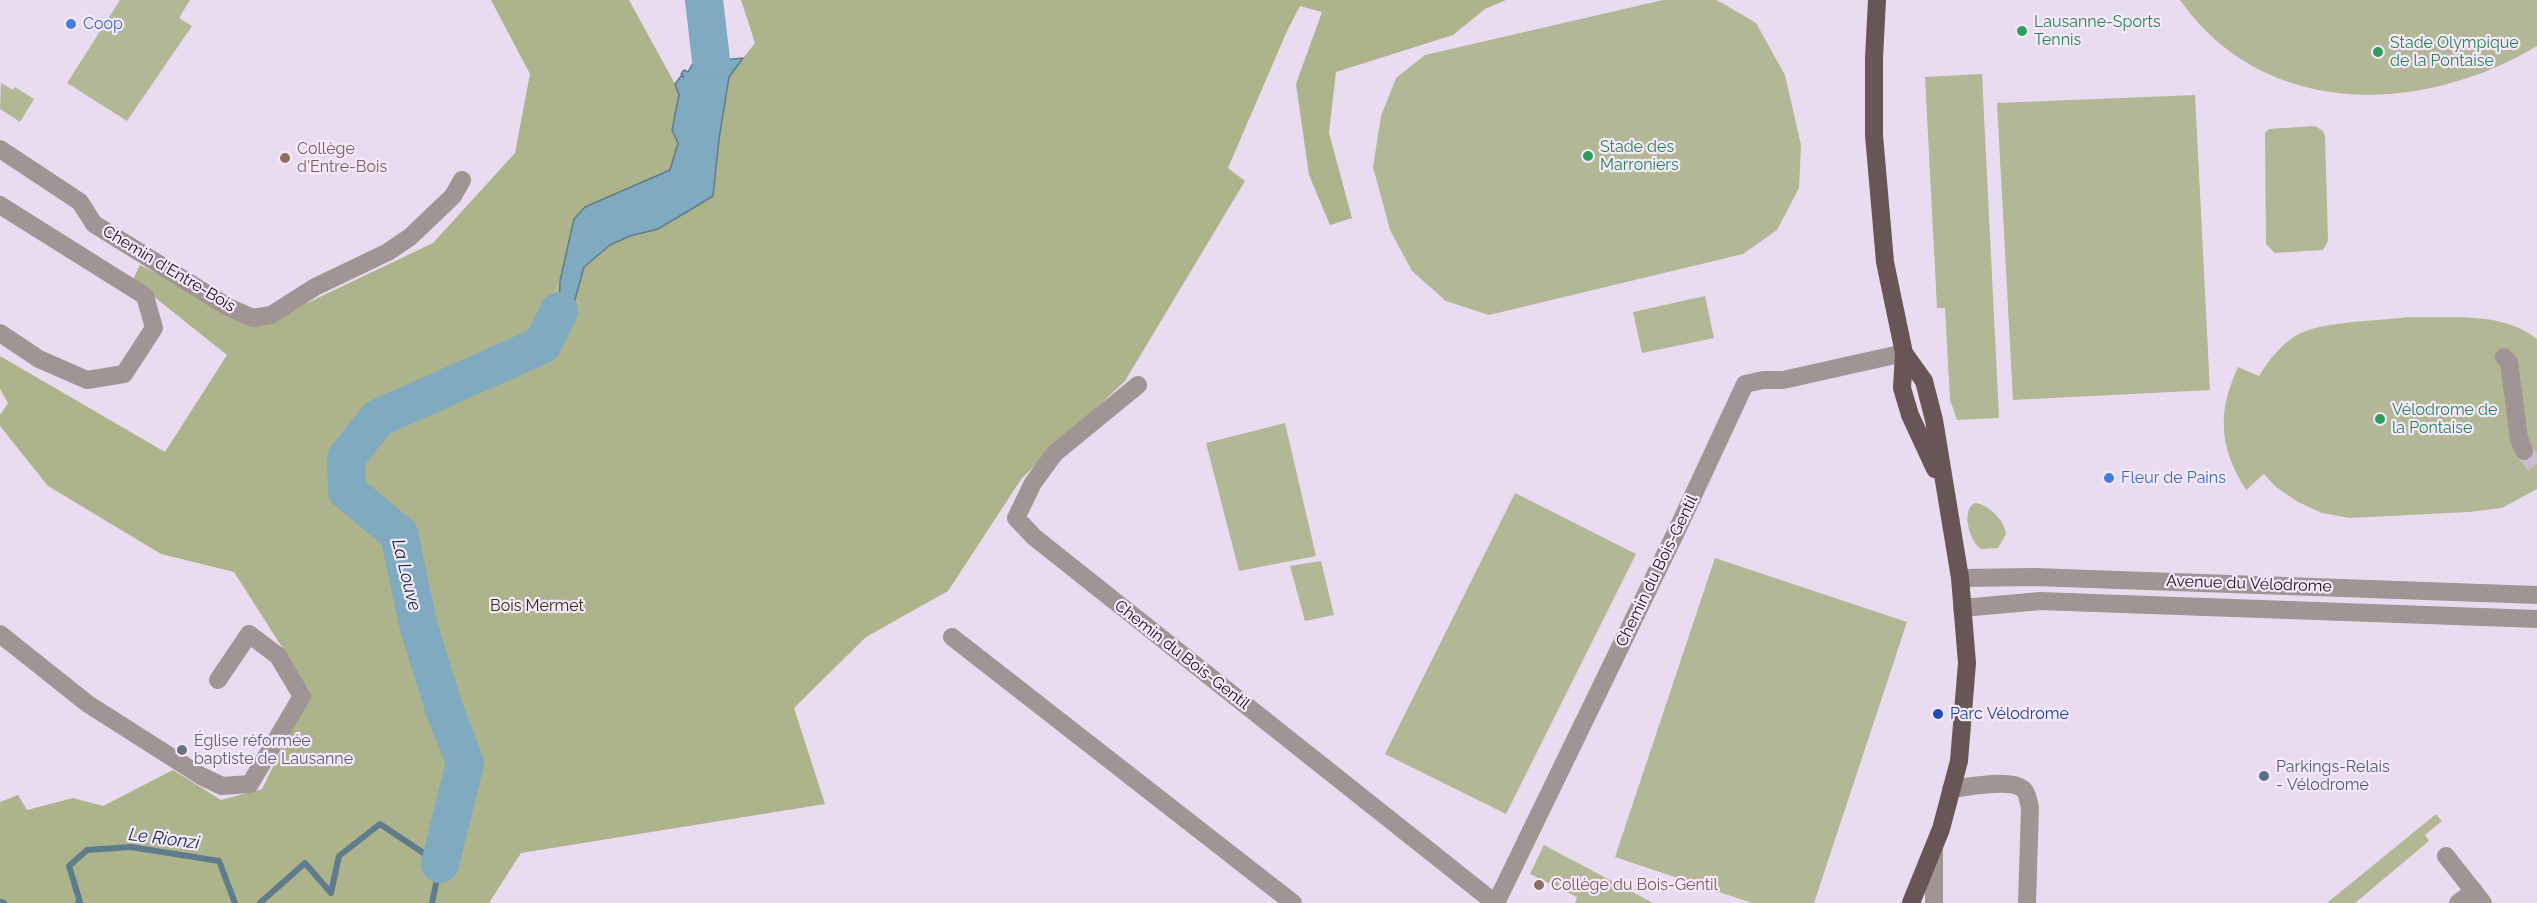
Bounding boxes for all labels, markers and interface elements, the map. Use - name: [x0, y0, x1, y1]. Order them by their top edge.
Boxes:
- place label: Lausanne-Sports Tennis: [2034, 12, 2161, 50]
- place label: Coop: [83, 14, 123, 34]
- marker: Coop: [64, 17, 78, 31]
- marker: Lausanne-Sports Tennis: [2015, 24, 2029, 38]
- place label: Stade Olympique de la Pontaise: [2390, 33, 2519, 71]
- marker: Stade Olympique de la Pontaise: [2371, 45, 2385, 59]
- place label: Stade des Marroniers: [1600, 137, 1679, 175]
- place label: Collège d'Entre-Bois: [297, 139, 387, 177]
- marker: Stade des Marroniers: [1581, 149, 1595, 163]
- marker: Collège d'Entre-Bois: [278, 151, 292, 165]
- street label: Chemin d'Entre-Bois: [99, 222, 239, 316]
- place label: Vélodrome de la Pontaise: [2392, 400, 2497, 438]
- marker: Vélodrome de la Pontaise: [2373, 412, 2387, 426]
- place label: Fleur de Pains: [2121, 468, 2226, 488]
- marker: Fleur de Pains: [2102, 471, 2116, 485]
- street label: Chemin du Bois-Gentil: [1612, 492, 1702, 650]
- water label: La Louve: [387, 537, 425, 613]
- street label: Avenue du Vélodrome: [2166, 572, 2332, 596]
- park label: Bois Mermet: [490, 596, 584, 616]
- street label: Chemin du Bois-Gentil: [1111, 596, 1253, 714]
- place label: Parc Vélodrome: [1950, 704, 2069, 724]
- marker: Parc Vélodrome: [1931, 707, 1945, 721]
- place label: Église réformée baptiste de Lausanne: [194, 731, 353, 769]
- marker: Église réformée baptiste de Lausanne: [175, 743, 189, 757]
- place label: Parkings-Relais - Vélodrome: [2276, 757, 2390, 795]
- marker: Parkings-Relais - Vélodrome: [2257, 769, 2271, 783]
- water label: Le Rionzi: [127, 824, 201, 854]
- place label: Collège du Bois-Gentil: [1551, 875, 1718, 895]
- marker: Collège du Bois-Gentil: [1532, 878, 1546, 892]

